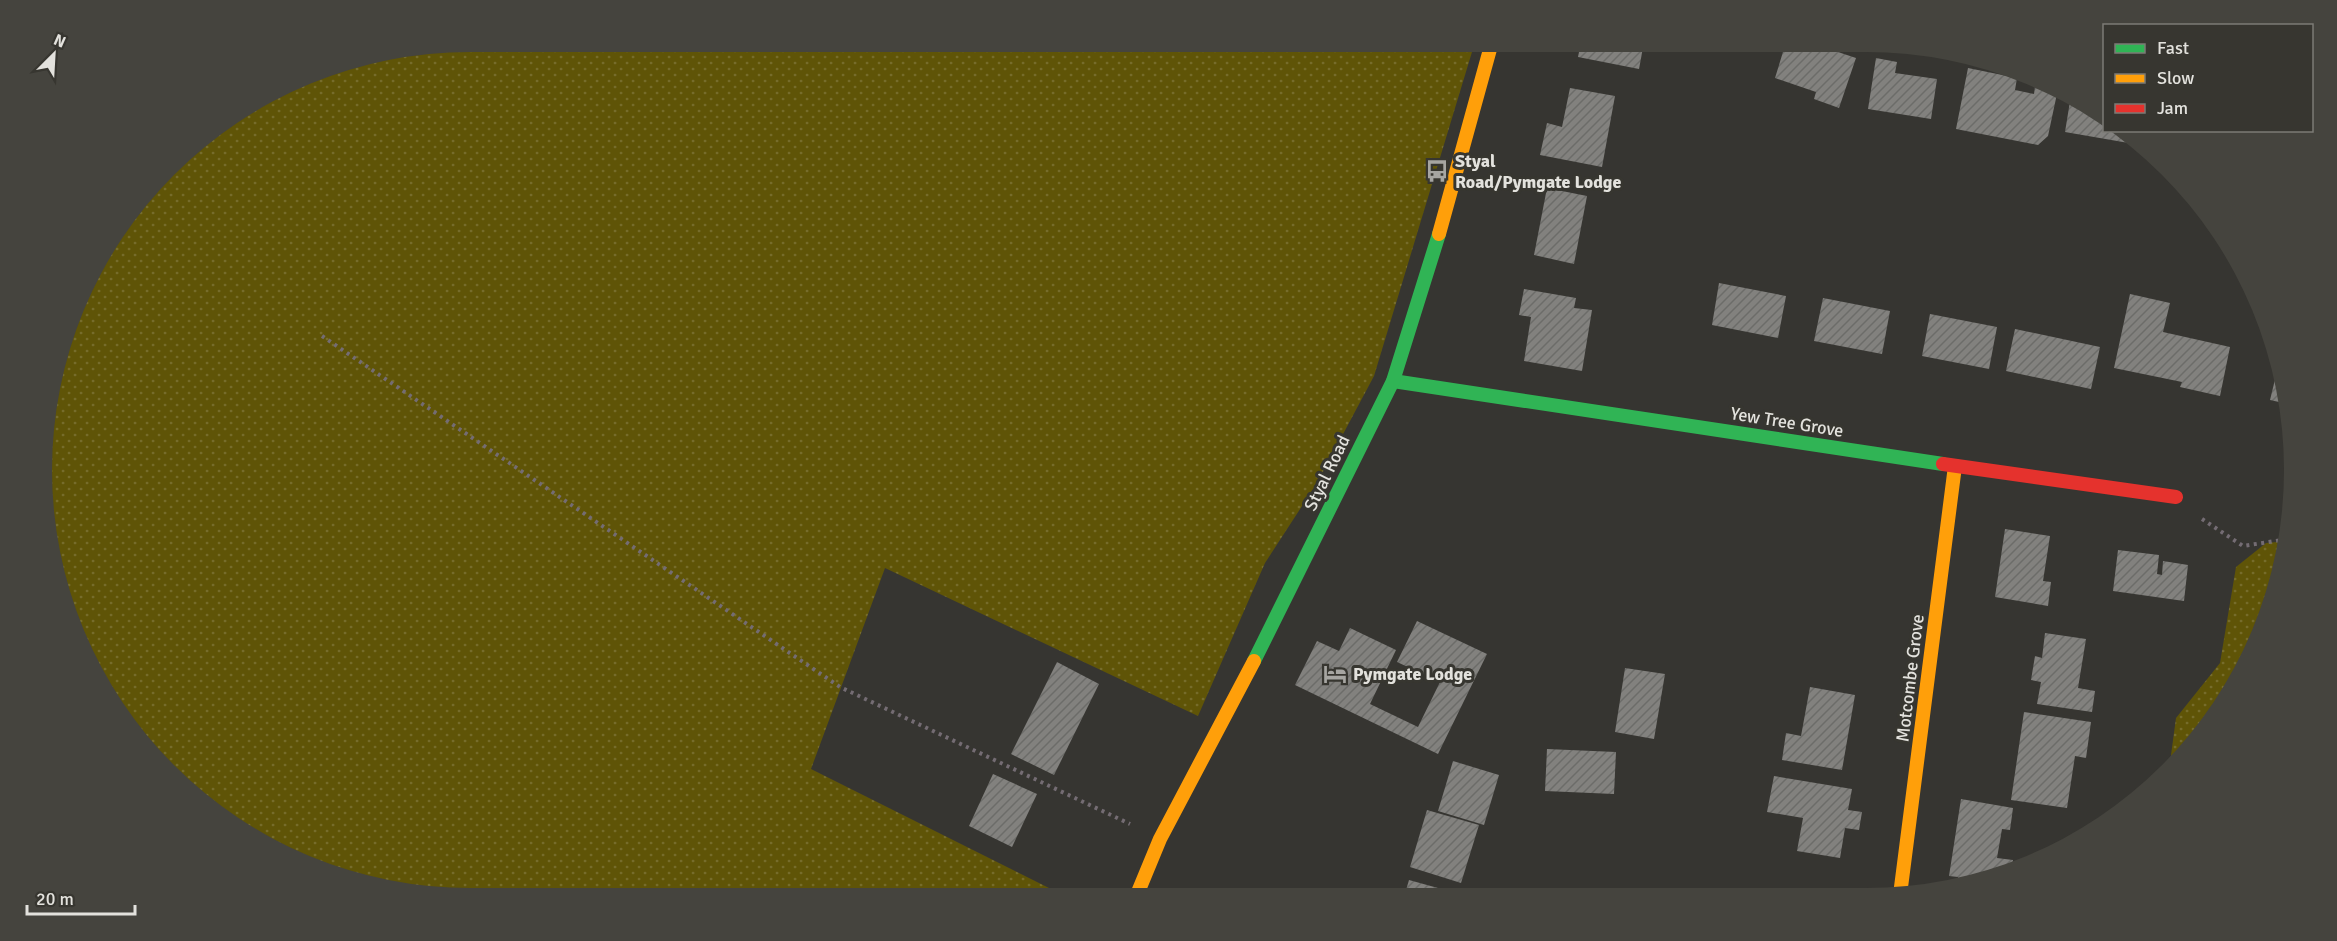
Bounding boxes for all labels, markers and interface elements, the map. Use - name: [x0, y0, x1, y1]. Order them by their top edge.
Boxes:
- north arrow: [24, 24, 84, 84]
- legend: [2103, 24, 2313, 132]
- text: N: [51, 30, 69, 53]
- text: Fast: [2157, 37, 2189, 59]
- text: Slow: [2157, 67, 2194, 89]
- text: Jam: [2157, 97, 2188, 119]
- place label: Styal Road/Pymgate Lodge: [1455, 150, 1621, 193]
- bus stop icon: Styal Road/Pymgate Lodge: [1424, 158, 1450, 184]
- street label: Yew Tree Grove: [1729, 402, 1845, 442]
- street label: Styal Road: [1299, 432, 1355, 514]
- street label: Motcombe Grove: [1891, 613, 1929, 743]
- hotel icon: Pymgate Lodge: [1322, 661, 1348, 687]
- place label: Pymgate Lodge: [1353, 663, 1472, 685]
- scale bar: [27, 878, 135, 916]
- text: 20 m: [36, 888, 74, 910]

